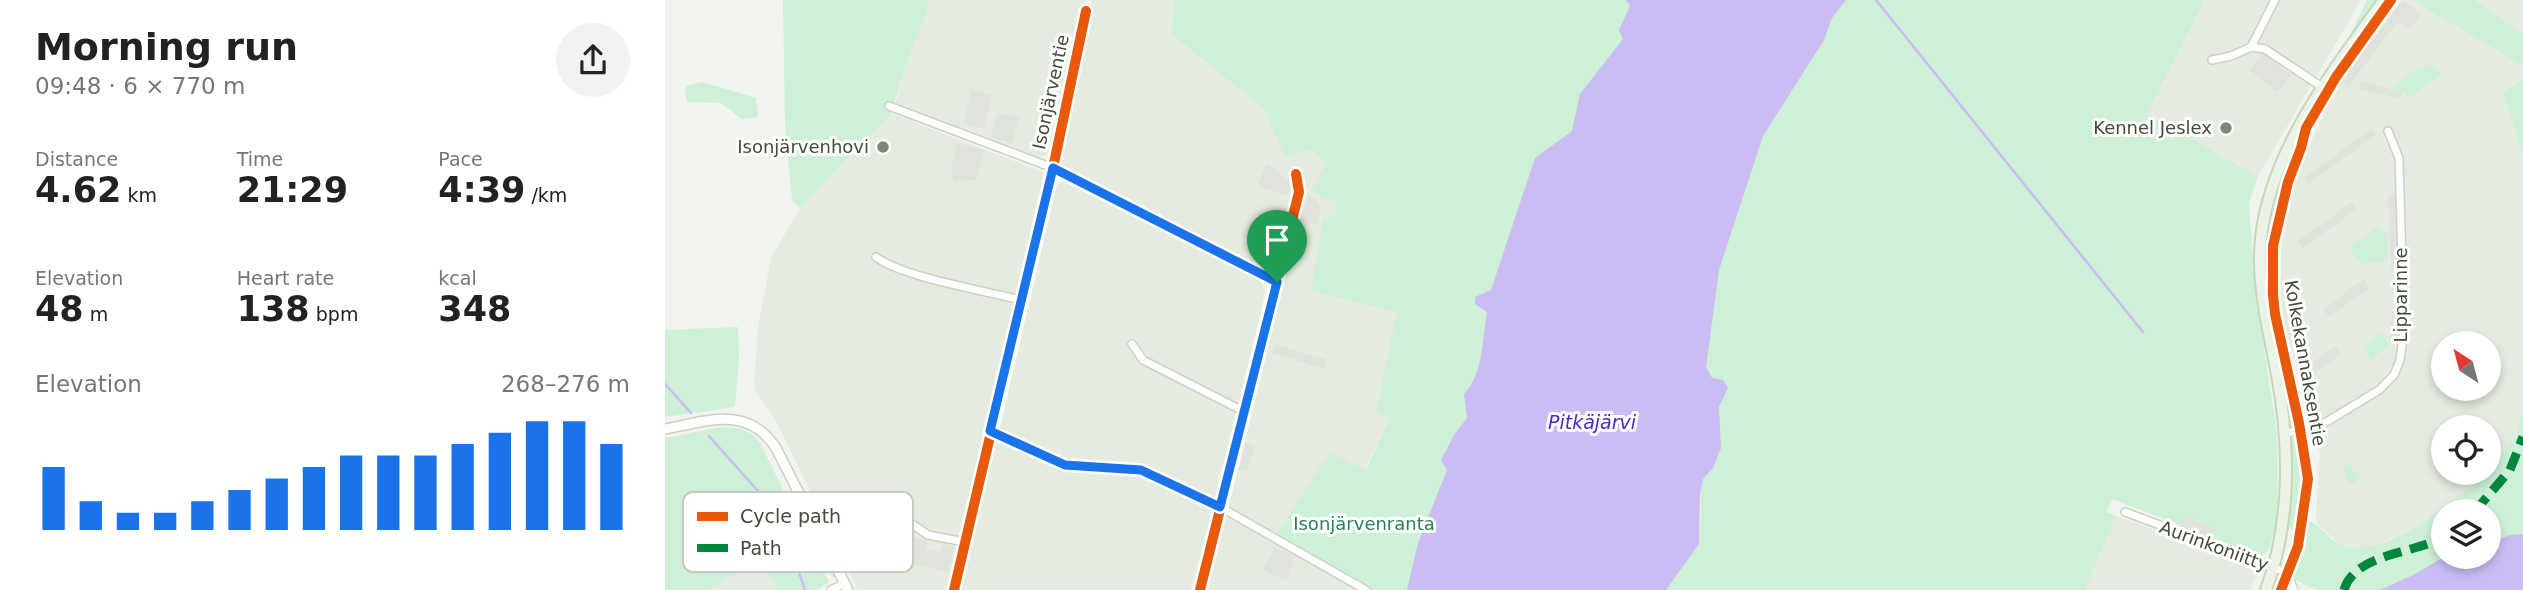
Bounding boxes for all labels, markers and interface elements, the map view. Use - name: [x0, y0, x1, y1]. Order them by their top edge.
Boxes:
- button: share: [556, 23, 630, 97]
- text: Morning run: [35, 25, 298, 69]
- street label: Isonjärventie: [1028, 33, 1073, 151]
- text: 09:48 · 6 × 770 m: [35, 73, 245, 99]
- place label: Kennel Jeslex: [2093, 117, 2212, 138]
- marker: Kennel Jeslex: [2218, 120, 2234, 136]
- place label: Isonjärvenhovi: [737, 136, 869, 157]
- marker: Isonjärvenhovi: [875, 139, 891, 155]
- text: Distance: [35, 148, 118, 170]
- text: Time: [237, 148, 283, 170]
- text: Pace: [438, 148, 483, 170]
- text: 4.62: [35, 170, 121, 210]
- text: 21:29: [237, 170, 348, 210]
- text: 4:39: [438, 170, 525, 210]
- text: km: [121, 184, 157, 206]
- text: /km: [525, 184, 567, 206]
- pin: [1247, 210, 1307, 282]
- icon: arrive: [1258, 221, 1296, 259]
- street label: Lipparinne: [2390, 247, 2411, 343]
- text: Elevation: [35, 267, 123, 289]
- text: Heart rate: [237, 267, 334, 289]
- text: kcal: [438, 267, 477, 289]
- street label: Kolkekannaksentie: [2281, 278, 2330, 448]
- text: 48: [35, 289, 84, 329]
- text: 138: [237, 289, 310, 329]
- text: 348: [438, 289, 511, 329]
- text: m: [84, 303, 108, 325]
- text: bpm: [310, 303, 358, 325]
- north arrow: [2431, 331, 2501, 401]
- map controls: [2431, 331, 2501, 569]
- text: Elevation: [35, 371, 142, 397]
- text: 268–276 m: [501, 371, 630, 397]
- water label: Pitkäjärvi: [1548, 411, 1637, 433]
- button: locate: [2431, 415, 2501, 485]
- legend: [683, 492, 913, 572]
- button: layers: [2431, 499, 2501, 569]
- text: Cycle path: [740, 505, 841, 527]
- park label: Isonjärvenranta: [1293, 513, 1435, 534]
- street label: Aurinkoniitty: [2157, 516, 2272, 575]
- text: Path: [740, 537, 782, 559]

